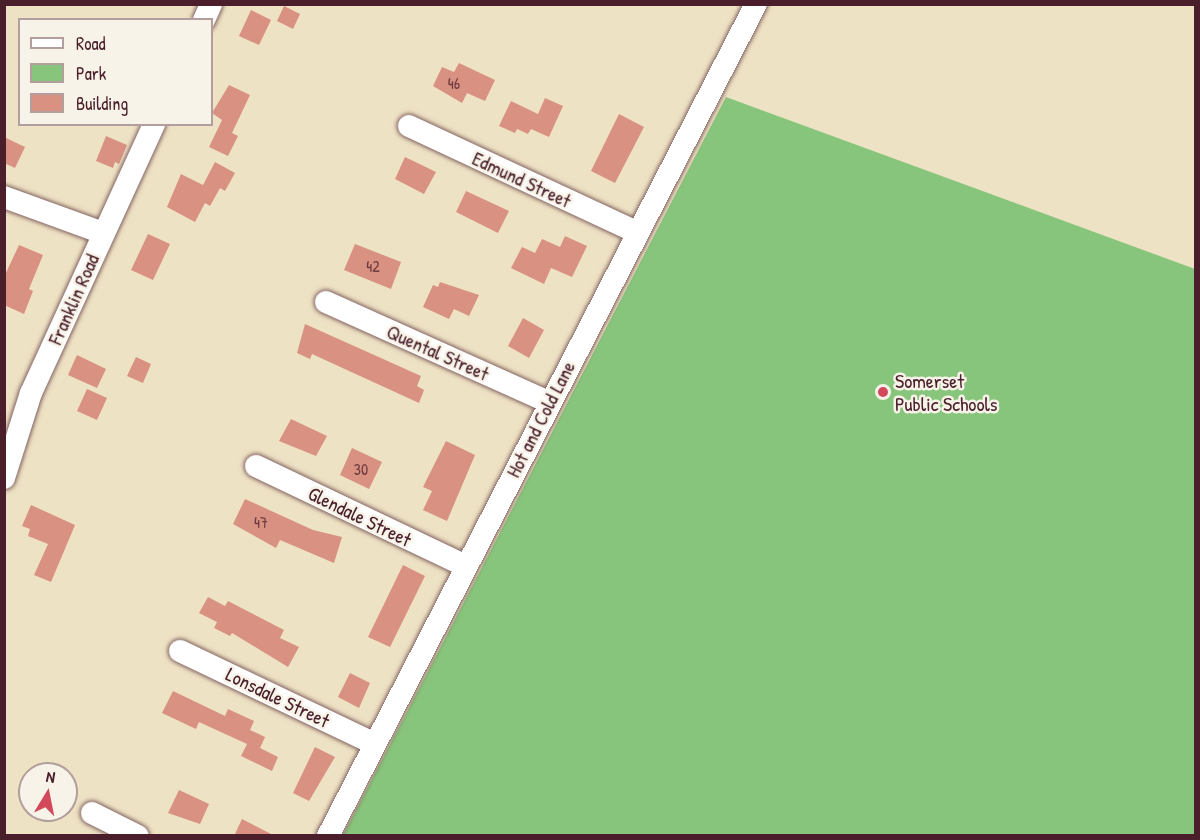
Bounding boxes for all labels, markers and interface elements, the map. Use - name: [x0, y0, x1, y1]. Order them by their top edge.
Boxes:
- legend: [18, 18, 213, 126]
- text: Road: [76, 31, 106, 56]
- text: Park: [76, 61, 106, 86]
- house number: 46: [448, 73, 460, 93]
- text: Building: [76, 91, 128, 116]
- street label: Edmund Street: [469, 146, 575, 212]
- street label: Franklin Road: [42, 250, 104, 348]
- house number: 42: [366, 256, 380, 276]
- street label: Quental Street: [383, 319, 493, 385]
- street label: Hot and Cold Lane: [500, 357, 580, 481]
- place label: Somerset Public Schools: [895, 368, 997, 415]
- marker: Somerset Public Schools: [876, 385, 890, 399]
- house number: 30: [354, 459, 368, 479]
- street label: Glendale Street: [304, 481, 416, 551]
- house number: 47: [254, 512, 268, 532]
- street label: Lonsdale Street: [222, 662, 334, 732]
- north arrow: [18, 762, 78, 822]
- text: N: [45, 765, 57, 788]

